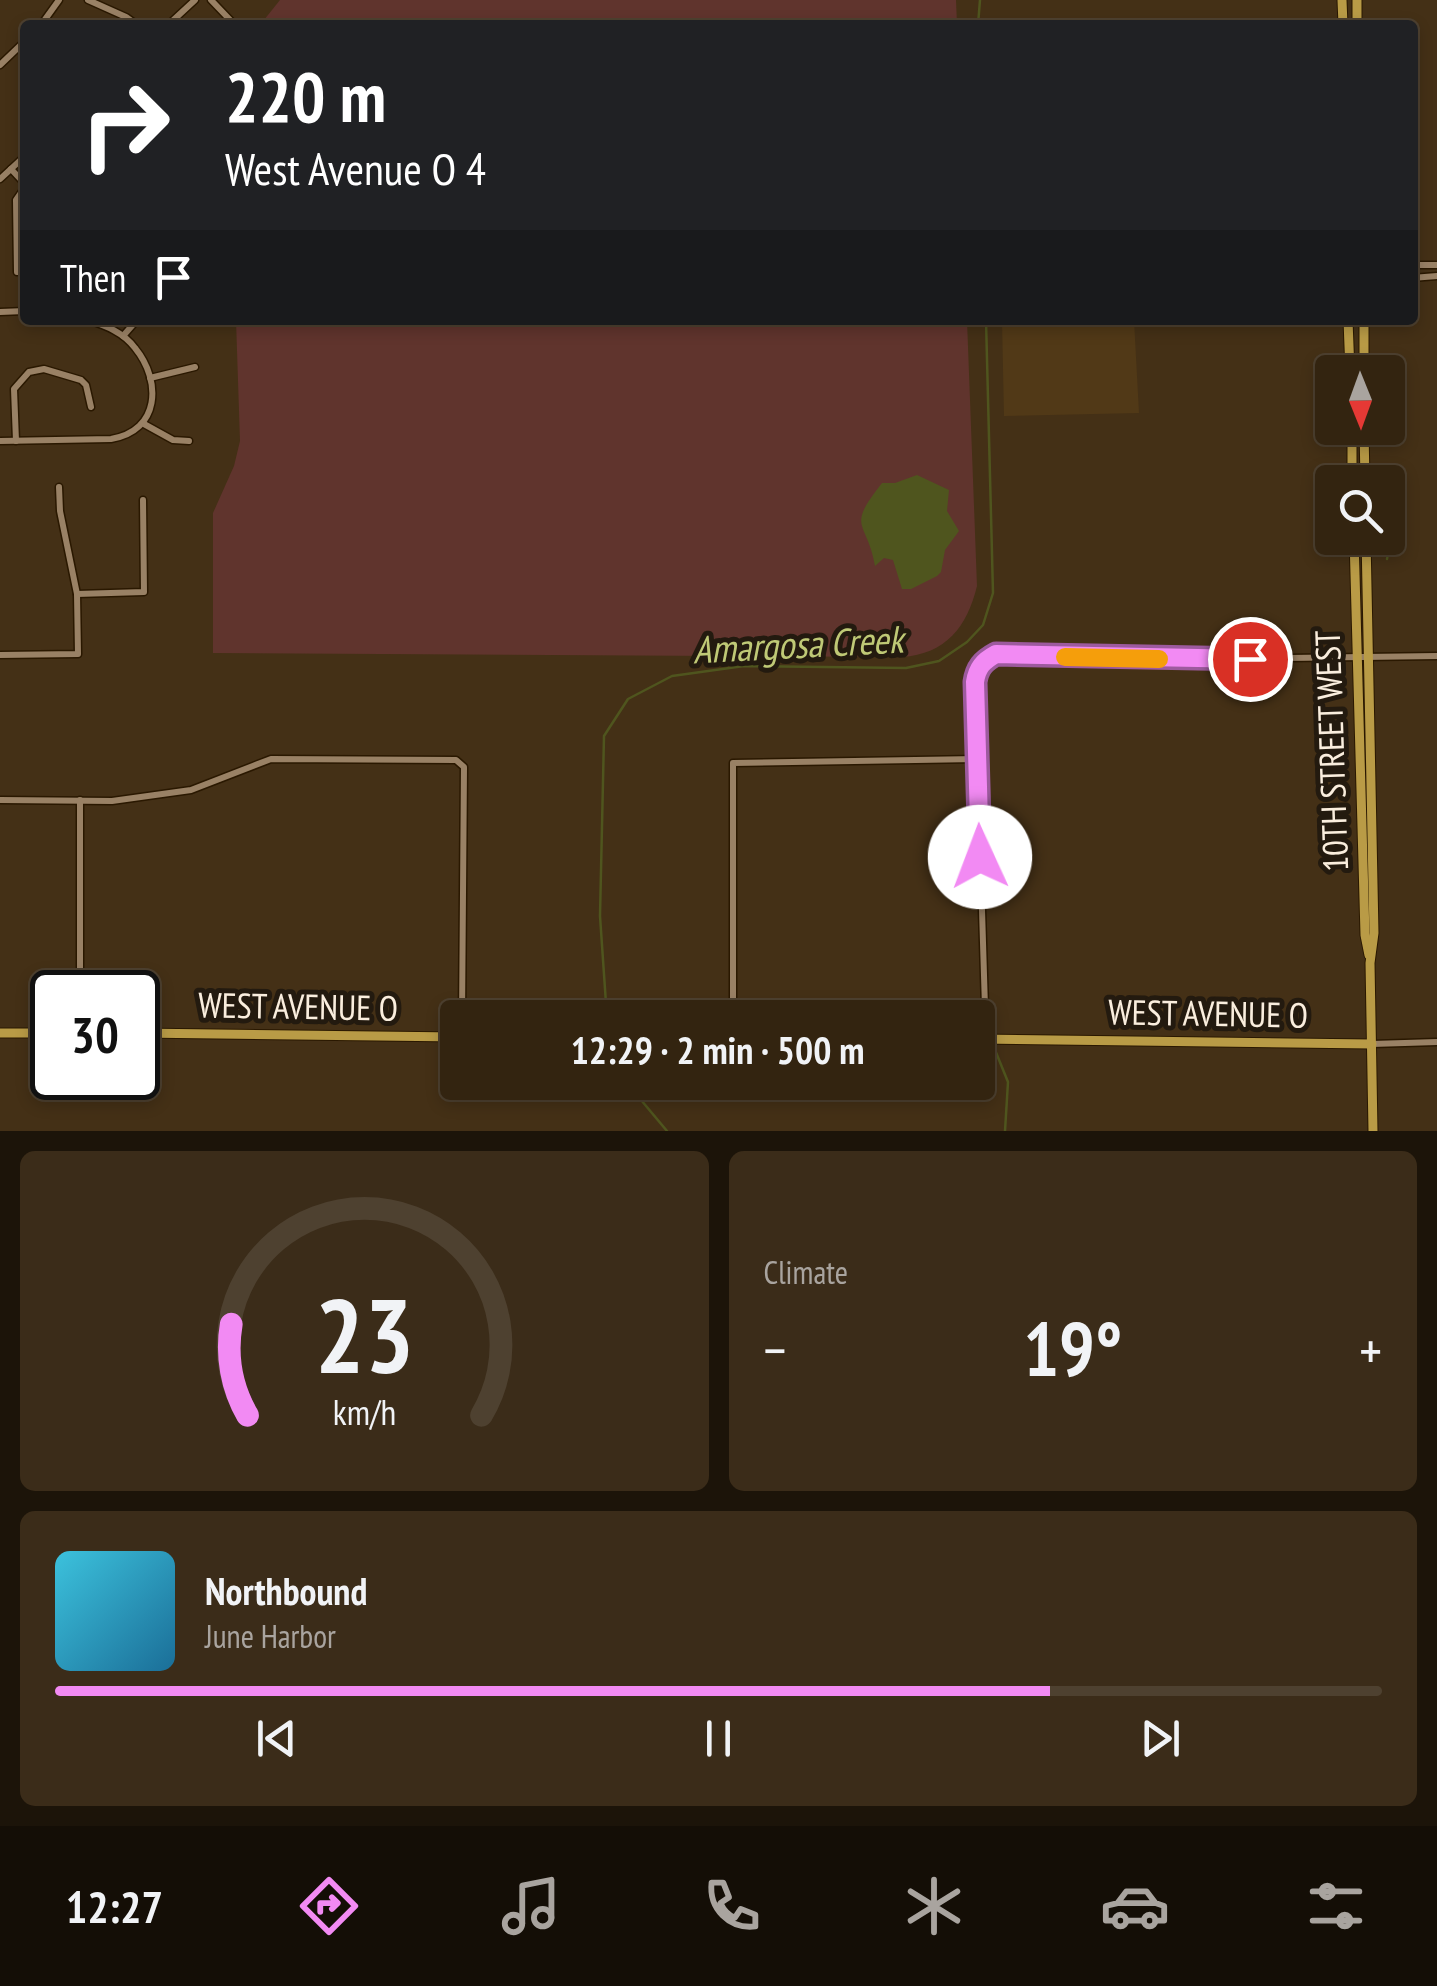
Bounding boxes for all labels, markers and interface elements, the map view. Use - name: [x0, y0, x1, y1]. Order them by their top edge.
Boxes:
- text: 220 m: [225, 51, 386, 141]
- icon: right: [60, 60, 190, 190]
- text: West Avenue O 4: [225, 139, 486, 197]
- icon: arrive: [146, 250, 201, 305]
- text: Then: [60, 253, 126, 302]
- north arrow: [1315, 355, 1405, 445]
- map controls: [1315, 355, 1405, 555]
- button: search: [1315, 465, 1405, 555]
- water label: Amargosa Creek: [692, 613, 909, 673]
- pin: [1208, 617, 1293, 702]
- street label: 10TH STREET WEST: [1304, 629, 1358, 872]
- icon: arrive: [1223, 632, 1278, 687]
- position arrow: [928, 805, 1032, 909]
- speed limit sign: 30: [30, 970, 160, 1100]
- street label: WEST AVENUE O: [198, 981, 398, 1031]
- street label: WEST AVENUE O: [1108, 988, 1308, 1038]
- text: 12:29 · 2 min · 500 m: [571, 1025, 864, 1074]
- text: Climate: [764, 1251, 848, 1293]
- text: 23: [315, 1267, 414, 1402]
- text: 19°: [1023, 1300, 1122, 1397]
- text: −: [764, 1314, 786, 1385]
- text: +: [1359, 1314, 1382, 1385]
- text: km/h: [333, 1389, 396, 1435]
- text: Northbound: [205, 1566, 367, 1615]
- text: June Harbor: [205, 1615, 336, 1657]
- icon: previous: [249, 1711, 304, 1766]
- icon: pause: [691, 1711, 746, 1766]
- icon: next: [1133, 1711, 1188, 1766]
- icon: directions: [294, 1871, 364, 1941]
- icon: music: [496, 1871, 566, 1941]
- icon: phone: [697, 1871, 767, 1941]
- icon: climate: [899, 1871, 969, 1941]
- icon: car: [1100, 1871, 1170, 1941]
- icon: filters: [1301, 1871, 1371, 1941]
- text: 12:27: [66, 1877, 163, 1935]

